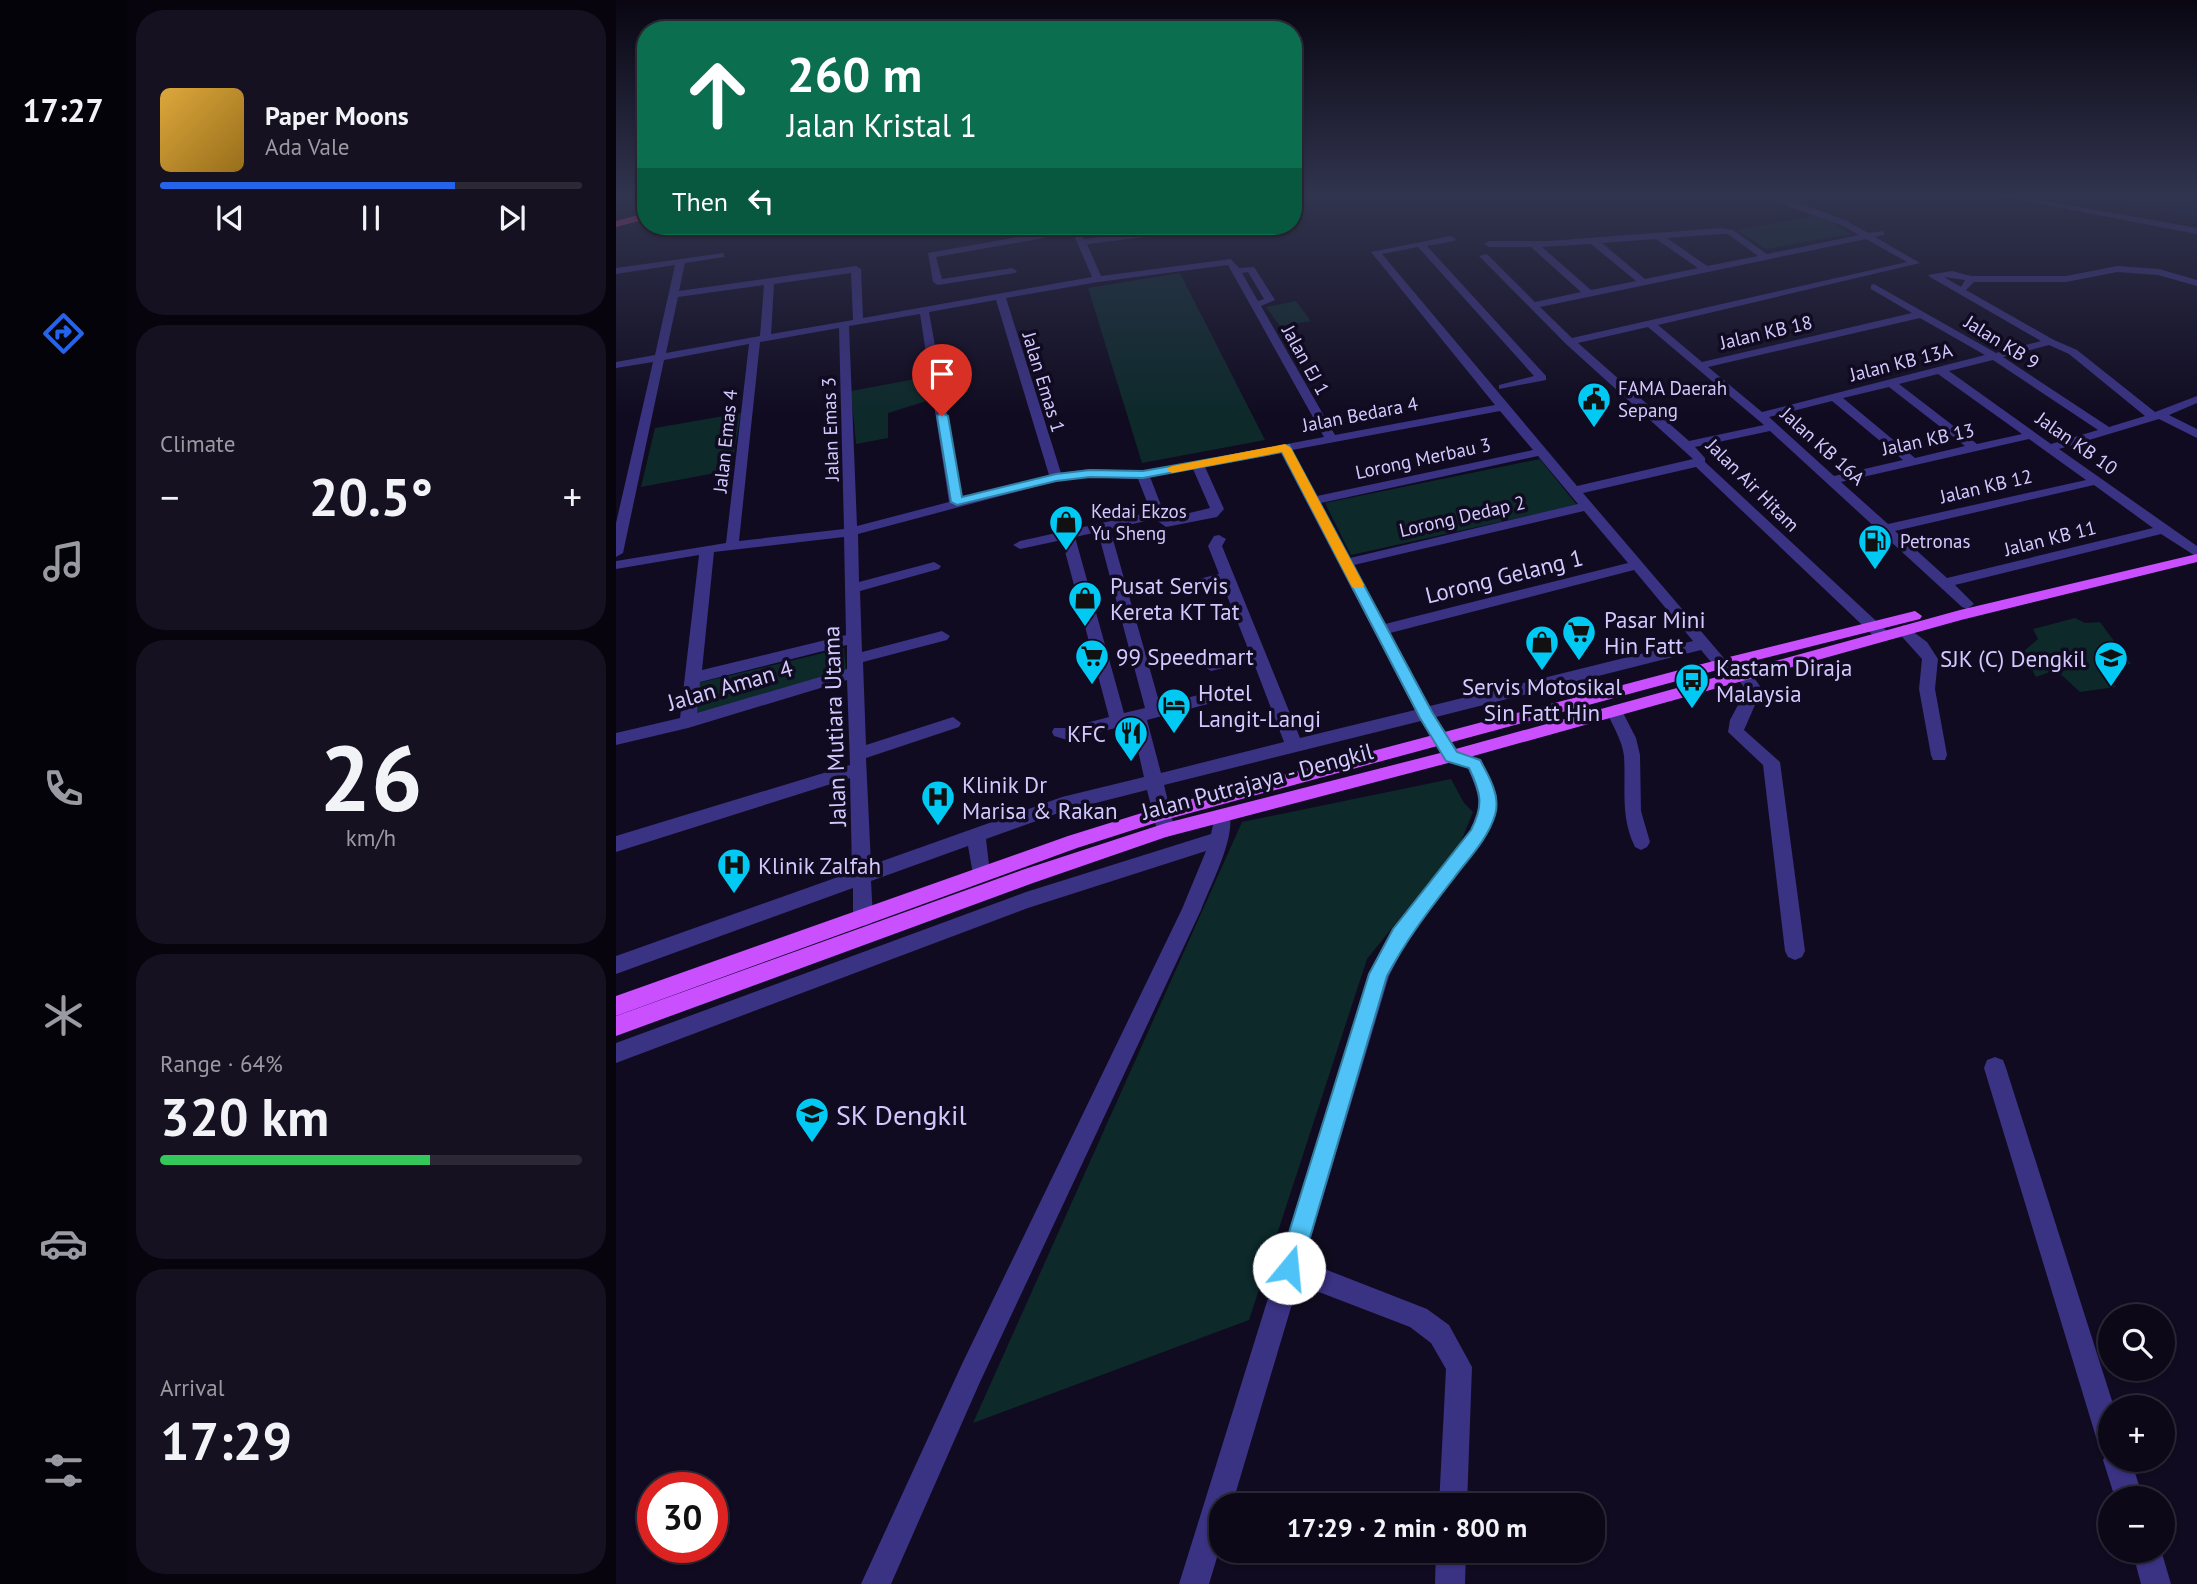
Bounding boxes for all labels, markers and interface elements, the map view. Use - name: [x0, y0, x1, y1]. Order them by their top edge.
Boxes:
- text: 260 m: [787, 42, 922, 106]
- icon: ahead: [672, 49, 763, 140]
- text: 17:27: [22, 89, 104, 131]
- text: Paper Moons: [265, 99, 409, 132]
- text: Jalan Kristal 1: [787, 104, 977, 146]
- text: Ada Vale: [265, 132, 349, 161]
- icon: left: [742, 182, 780, 220]
- text: Then: [672, 185, 728, 218]
- icon: previous: [211, 199, 249, 237]
- icon: pause: [352, 199, 390, 237]
- icon: next: [493, 199, 531, 237]
- icon: directions: [39, 309, 88, 358]
- street label: Jalan KB 9: [1959, 309, 2044, 374]
- street label: Jalan KB 18: [1717, 310, 1814, 354]
- street label: Jalan EJ 1: [1276, 320, 1335, 399]
- street label: Jalan Emas 1: [1017, 328, 1071, 435]
- street label: Jalan KB 13A: [1846, 338, 1955, 387]
- pin: [912, 344, 972, 416]
- icon: arrive: [923, 355, 961, 393]
- place label: FAMA Daerah Sepang: [1618, 376, 1727, 422]
- street label: Jalan Emas 3: [816, 377, 844, 482]
- public building icon: FAMA Daerah Sepang: [1575, 380, 1613, 429]
- street label: Jalan Emas 4: [708, 388, 742, 495]
- street label: Jalan Bedara 4: [1299, 391, 1420, 437]
- street label: Jalan KB 16A: [1775, 401, 1870, 490]
- street label: Jalan KB 10: [2031, 406, 2122, 480]
- street label: Jalan KB 13: [1879, 418, 1976, 461]
- text: Climate: [160, 429, 235, 458]
- street label: Lorong Merbau 3: [1353, 432, 1493, 484]
- street label: Jalan Air Hitam: [1701, 433, 1805, 537]
- text: 20.5°: [309, 463, 433, 530]
- street label: Jalan KB 12: [1937, 464, 2034, 508]
- text: −: [160, 472, 179, 521]
- text: +: [563, 472, 582, 521]
- street label: Lorong Dedap 2: [1397, 490, 1527, 542]
- place label: Kedai Ekzos Yu Sheng: [1091, 499, 1187, 545]
- shop icon: Kedai Ekzos Yu Sheng: [1047, 503, 1085, 552]
- street label: Jalan KB 11: [2001, 515, 2098, 561]
- fuel station icon: Petronas: [1856, 522, 1894, 571]
- place label: Petronas: [1900, 529, 1971, 553]
- icon: music: [39, 537, 88, 586]
- street label: Lorong Gelang 1: [1422, 542, 1586, 610]
- place label: Pusat Servis Kereta KT Tat: [1110, 571, 1240, 626]
- shop icon: Pusat Servis Kereta KT Tat: [1066, 579, 1104, 628]
- place label: Pasar Mini Hin Fatt: [1604, 605, 1706, 660]
- supermarket icon: Pasar Mini Hin Fatt: [1560, 613, 1598, 662]
- shop icon: Servis Motosikal Sin Fatt Hin: [1523, 623, 1561, 672]
- street label: Jalan Mutiara Utama: [816, 625, 852, 828]
- supermarket icon: 99 Speedmart: [1073, 637, 1111, 686]
- school or university icon: SJK (C) Dengkil: [2092, 639, 2130, 688]
- place label: 99 Speedmart: [1116, 642, 1254, 671]
- place label: SJK (C) Dengkil: [1940, 644, 2086, 673]
- street label: Jalan Aman 4: [663, 653, 796, 717]
- place label: Kastam Diraja Malaysia: [1716, 653, 1852, 708]
- bus stop icon: Kastam Diraja Malaysia: [1673, 661, 1711, 710]
- place label: Servis Motosikal Sin Fatt Hin: [1462, 672, 1622, 727]
- place label: Hotel Langit-Langi: [1198, 678, 1321, 733]
- hotel icon: Hotel Langit-Langi: [1155, 686, 1193, 735]
- restaurant icon: KFC: [1112, 714, 1150, 763]
- text: 26: [319, 718, 423, 836]
- place label: KFC: [1067, 719, 1106, 748]
- street label: Jalan Putrajaya - Dengkil: [1137, 736, 1376, 826]
- icon: phone: [39, 764, 88, 813]
- place label: Klinik Dr Marisa & Rakan: [962, 770, 1118, 825]
- hospital icon: Klinik Dr Marisa & Rakan: [919, 778, 957, 827]
- text: km/h: [346, 823, 396, 852]
- hospital icon: Klinik Zalfah: [715, 846, 753, 895]
- place label: Klinik Zalfah: [758, 851, 881, 880]
- icon: climate: [39, 991, 88, 1040]
- text: Range · 64%: [160, 1049, 283, 1078]
- text: 320 km: [160, 1083, 329, 1150]
- school or university icon: SK Dengkil: [793, 1095, 831, 1144]
- place label: SK Dengkil: [836, 1096, 967, 1133]
- icon: car: [39, 1219, 88, 1268]
- position arrow: [1252, 1231, 1326, 1305]
- map controls: [2098, 1304, 2175, 1563]
- button: search: [2098, 1304, 2175, 1381]
- text: Arrival: [160, 1373, 224, 1402]
- button: +: [2098, 1395, 2175, 1472]
- text: 17:29: [160, 1407, 292, 1474]
- icon: filters: [39, 1446, 88, 1495]
- speed limit sign: 30: [637, 1472, 728, 1563]
- button: −: [2098, 1486, 2175, 1563]
- text: 17:29 · 2 min · 800 m: [1287, 1511, 1527, 1544]

